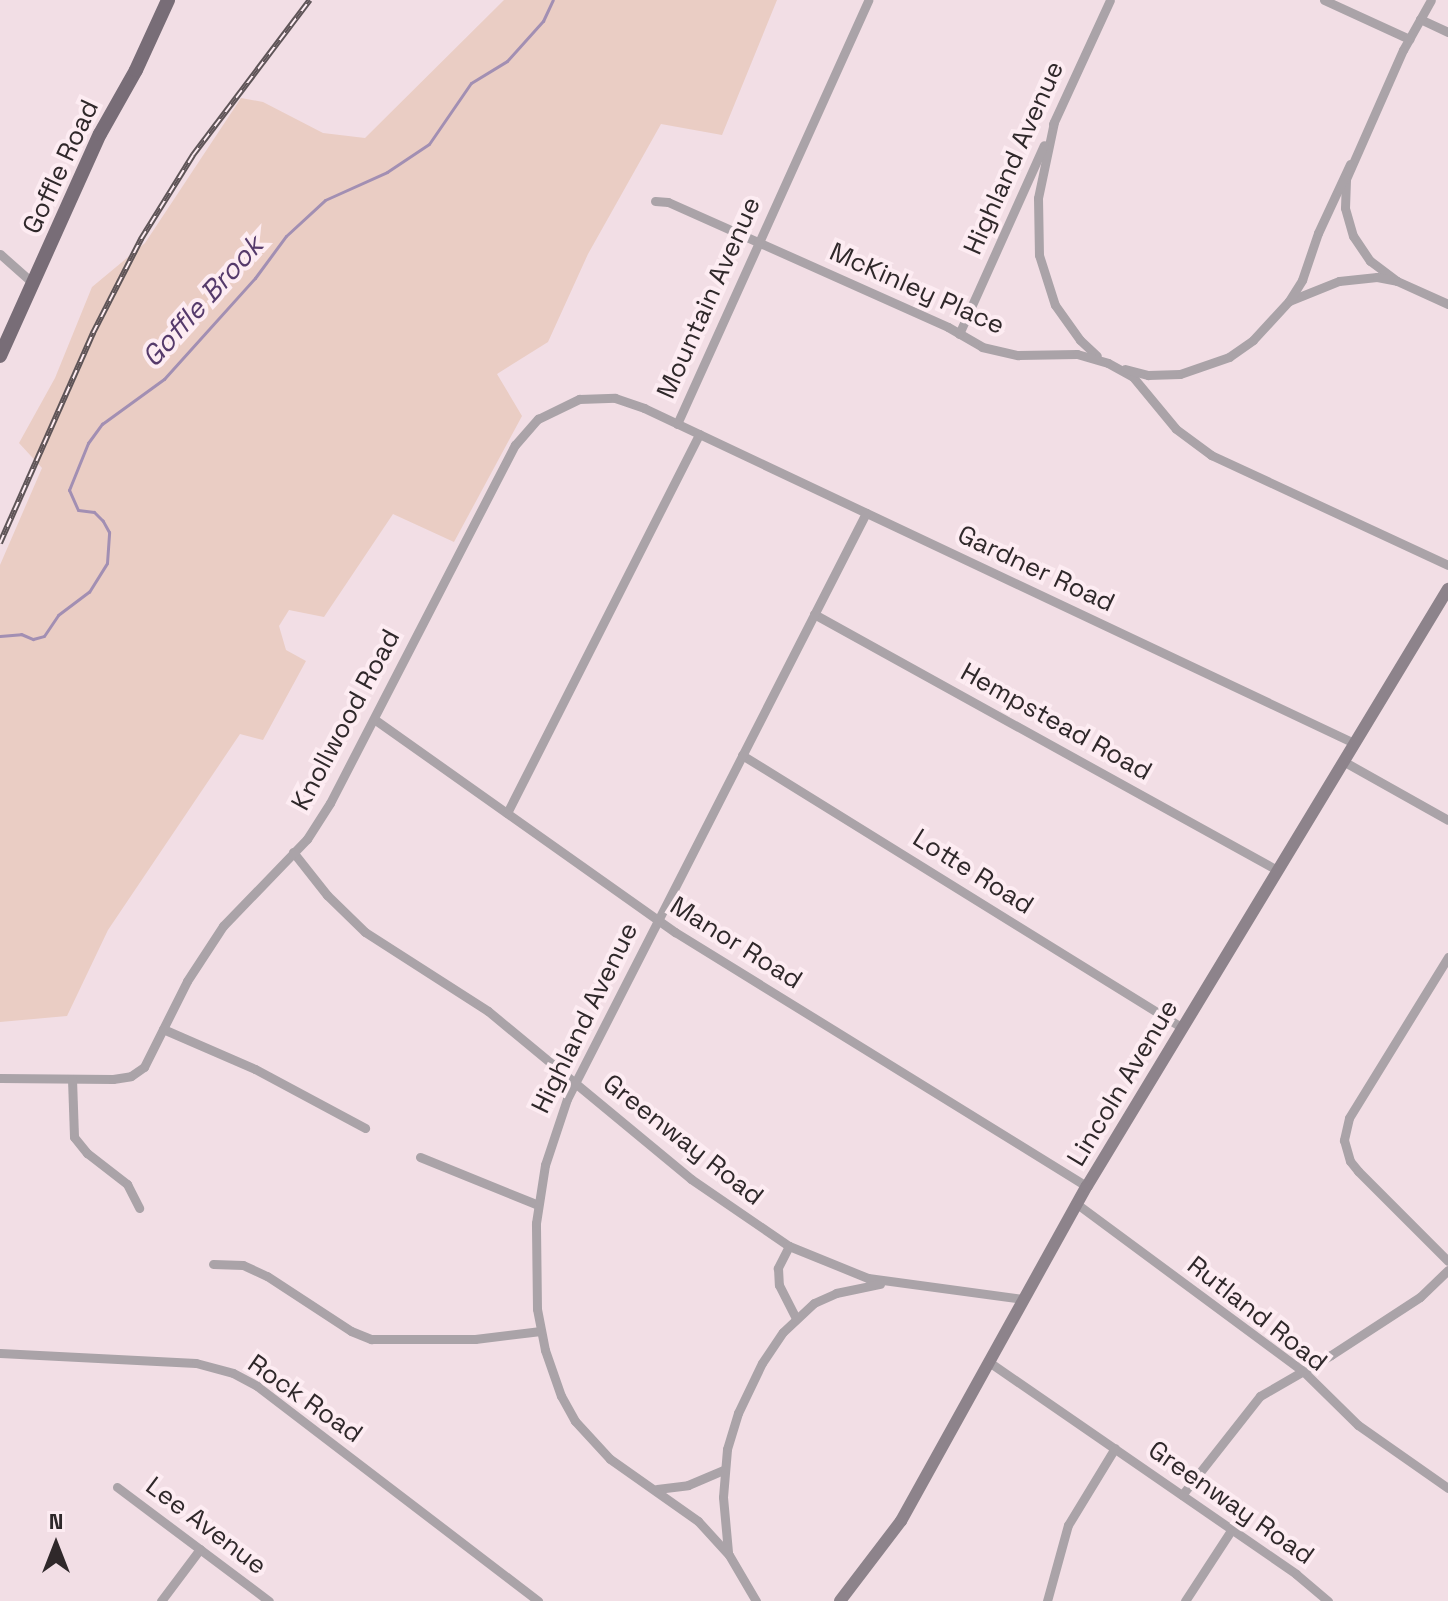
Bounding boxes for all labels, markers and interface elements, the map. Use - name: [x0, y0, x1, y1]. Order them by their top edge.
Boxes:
- street label: Highland Avenue: [957, 56, 1071, 260]
- street label: Goffle Road: [16, 95, 106, 239]
- street label: Mountain Avenue: [650, 192, 768, 404]
- water label: Goffle Brook: [134, 229, 270, 373]
- street label: McKinley Place: [825, 236, 1009, 342]
- street label: Gardner Road: [952, 519, 1120, 619]
- street label: Knollwood Road: [285, 624, 407, 816]
- street label: Hempstead Road: [955, 657, 1157, 787]
- street label: Lotte Road: [907, 823, 1039, 921]
- street label: Manor Road: [664, 890, 808, 996]
- street label: Highland Avenue: [525, 917, 645, 1119]
- street label: Lincoln Avenue: [1061, 994, 1185, 1172]
- street label: Greenway Road: [597, 1068, 769, 1212]
- street label: Rutland Road: [1181, 1250, 1333, 1378]
- street label: Rock Road: [242, 1348, 368, 1450]
- street label: Greenway Road: [1142, 1434, 1320, 1572]
- street label: Lee Avenue: [139, 1470, 273, 1582]
- north arrow: [16, 1505, 96, 1585]
- text: N: [49, 1507, 63, 1535]

